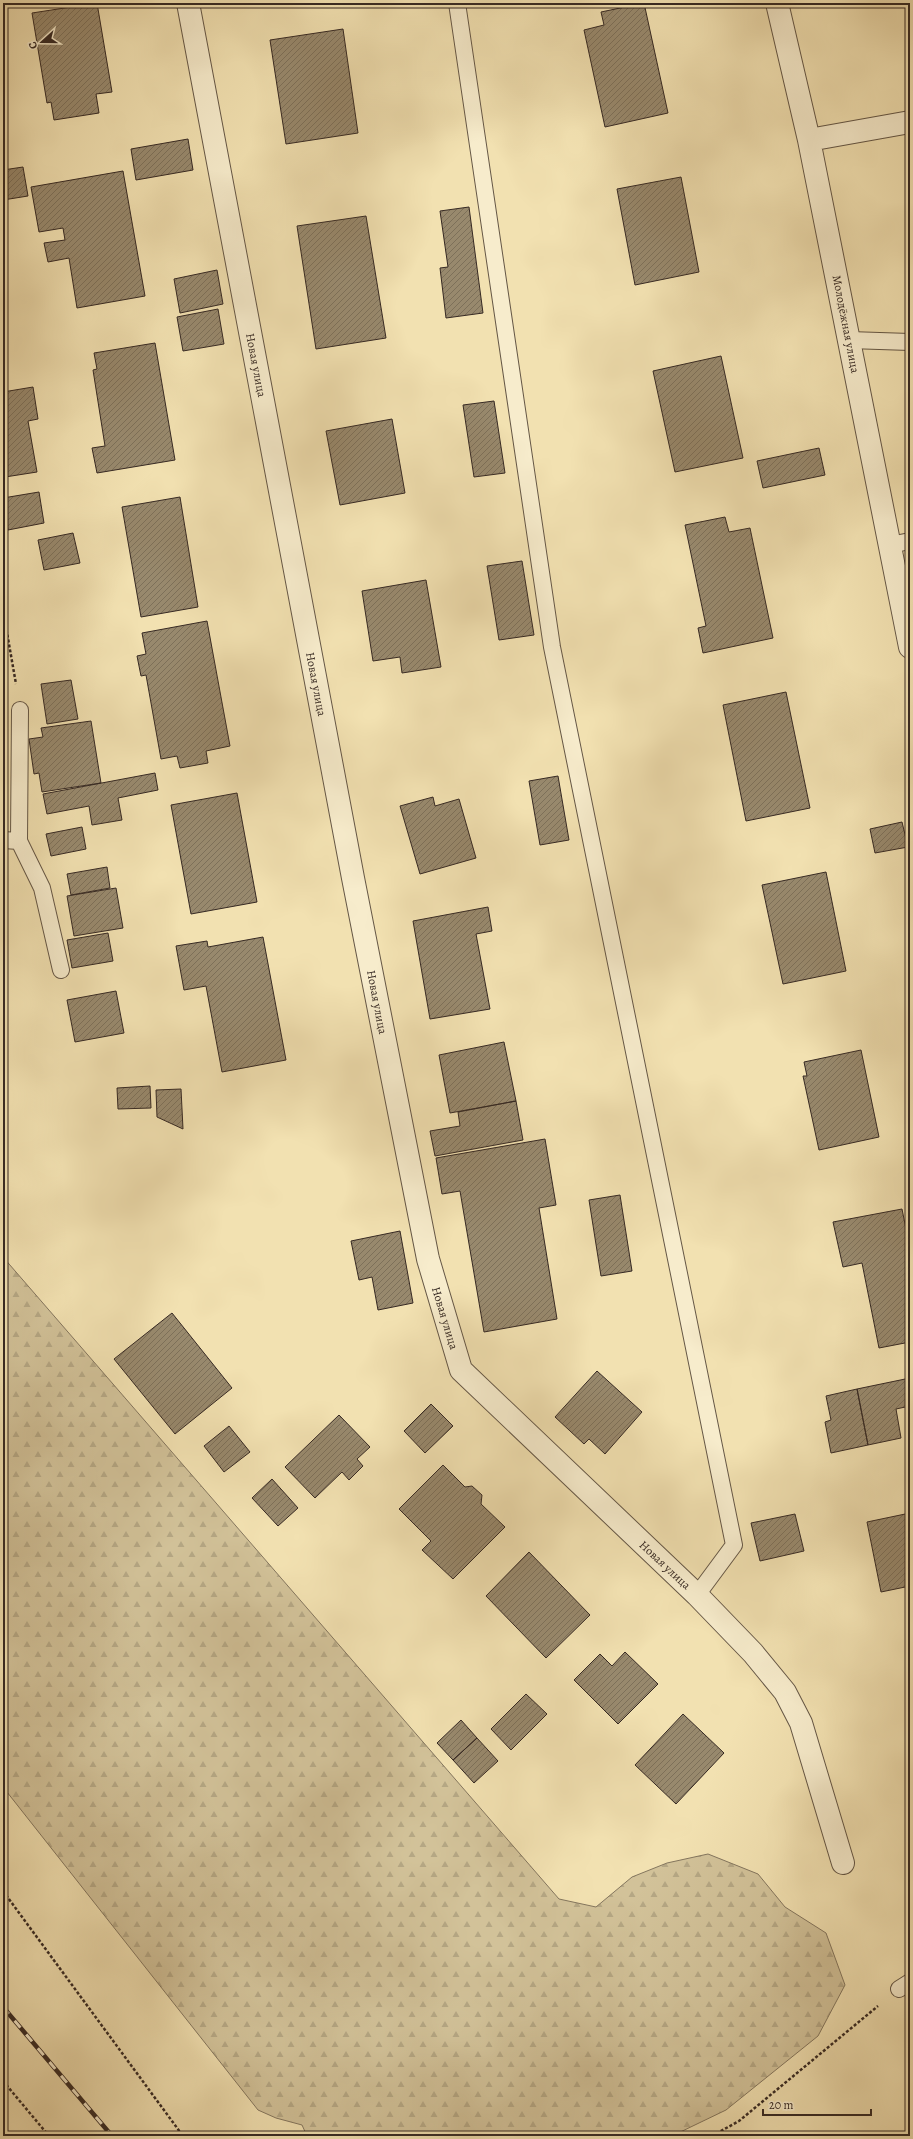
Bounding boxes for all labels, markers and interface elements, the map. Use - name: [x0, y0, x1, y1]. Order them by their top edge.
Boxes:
- north arrow: [22, 22, 62, 62]
- text: С: [25, 39, 41, 51]
- street label: Молодёжная улица: [829, 274, 863, 375]
- street label: Новая улица: [242, 332, 270, 399]
- street label: Новая улица: [302, 651, 330, 718]
- street label: Новая улица: [363, 969, 391, 1036]
- street label: Новая улица: [428, 1285, 462, 1352]
- street label: Новая улица: [636, 1537, 695, 1593]
- scale bar: [763, 2091, 871, 2117]
- text: 20 m: [769, 2097, 793, 2113]

